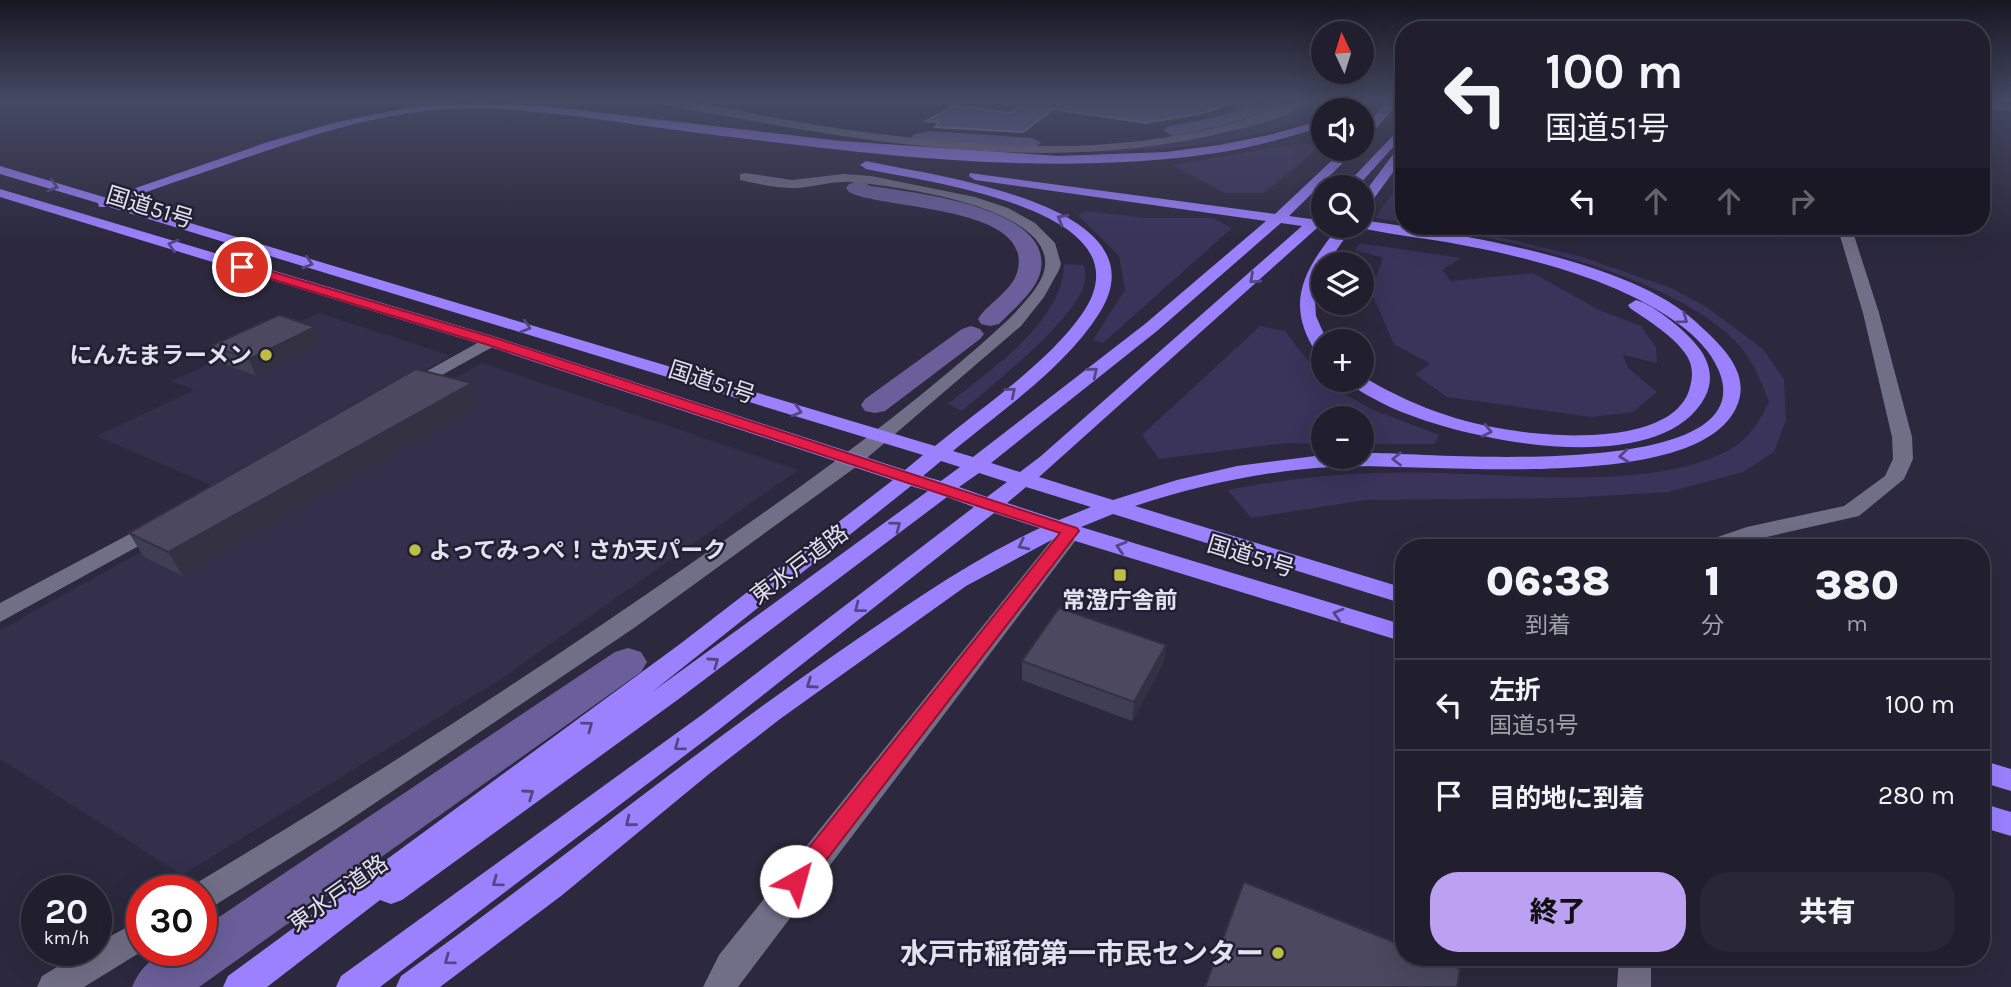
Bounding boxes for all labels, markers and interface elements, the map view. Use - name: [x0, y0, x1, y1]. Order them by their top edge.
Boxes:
- north arrow: [1311, 21, 1374, 84]
- map controls: [1311, 21, 1374, 469]
- text: 100 m: [1545, 43, 1683, 100]
- icon: left: [1430, 49, 1521, 140]
- button: sound: [1311, 98, 1374, 161]
- text: 国道51号: [1545, 110, 1670, 147]
- button: search: [1311, 175, 1374, 238]
- one-way arrow: [47, 178, 59, 193]
- street label: 国道51号: [103, 181, 197, 233]
- icon: left: [1564, 182, 1602, 220]
- icon: ahead: [1637, 182, 1675, 220]
- icon: ahead: [1710, 182, 1748, 220]
- icon: right: [1783, 182, 1821, 220]
- one-way arrow: [1057, 214, 1069, 227]
- pin: [212, 237, 272, 297]
- one-way arrow: [168, 239, 180, 254]
- icon: arrive: [223, 248, 261, 286]
- button: layers: [1311, 252, 1374, 315]
- one-way arrow: [302, 254, 314, 269]
- one-way arrow: [1249, 271, 1262, 284]
- one-way arrow: [1675, 311, 1688, 323]
- one-way arrow: [520, 319, 532, 334]
- button: +: [1311, 329, 1374, 392]
- place label: にんたまラーメン: [70, 342, 252, 369]
- marker: にんたまラーメン: [258, 347, 274, 363]
- street label: 国道51号: [665, 356, 759, 409]
- one-way arrow: [1085, 368, 1098, 380]
- one-way arrow: [1003, 388, 1016, 400]
- one-way arrow: [791, 402, 803, 417]
- button: −: [1311, 406, 1374, 469]
- one-way arrow: [1481, 423, 1493, 437]
- one-way arrow: [1618, 448, 1629, 463]
- one-way arrow: [1391, 452, 1402, 467]
- street label: 東水戸道路: [745, 519, 853, 610]
- one-way arrow: [888, 521, 901, 534]
- street label: 国道51号: [1204, 530, 1298, 582]
- place label: よってみっぺ！さか天パーク: [429, 537, 726, 564]
- one-way arrow: [1018, 537, 1030, 551]
- one-way arrow: [1115, 540, 1127, 555]
- marker: よってみっぺ！さか天パーク: [407, 542, 423, 558]
- text: 06:38: [1486, 556, 1610, 606]
- text: 1: [1704, 556, 1721, 606]
- text: 380: [1815, 560, 1899, 610]
- marker: 常澄庁舎前: [1112, 567, 1128, 583]
- place label: 常澄庁舎前: [1063, 587, 1178, 614]
- one-way arrow: [855, 599, 867, 612]
- one-way arrow: [1333, 607, 1345, 622]
- text: m: [1846, 610, 1868, 637]
- text: 到着: [1525, 612, 1571, 639]
- text: 分: [1701, 612, 1724, 639]
- one-way arrow: [706, 658, 719, 670]
- text: 左折: [1489, 675, 1541, 706]
- one-way arrow: [806, 676, 819, 688]
- icon: left: [1430, 686, 1468, 724]
- text: 100 m: [1885, 689, 1955, 720]
- text: 国道51号: [1489, 712, 1579, 739]
- one-way arrow: [580, 721, 593, 734]
- one-way arrow: [674, 738, 687, 751]
- icon: arrive: [1430, 777, 1468, 815]
- text: 280 m: [1878, 780, 1955, 811]
- text: 目的地に到着: [1489, 783, 1645, 814]
- one-way arrow: [521, 790, 534, 802]
- one-way arrow: [625, 814, 638, 827]
- position arrow: [759, 844, 833, 918]
- street label: 東水戸道路: [283, 849, 393, 937]
- button: 終了: [1430, 872, 1686, 952]
- button: 共有: [1700, 872, 1955, 952]
- one-way arrow: [492, 874, 504, 887]
- speed limit sign: 30: [126, 875, 217, 966]
- text: 20: [45, 891, 88, 932]
- text: km/h: [44, 927, 89, 949]
- place label: 水戸市稲荷第一市民センター: [900, 937, 1264, 970]
- marker: 水戸市稲荷第一市民センター: [1270, 945, 1286, 961]
- one-way arrow: [444, 952, 457, 964]

